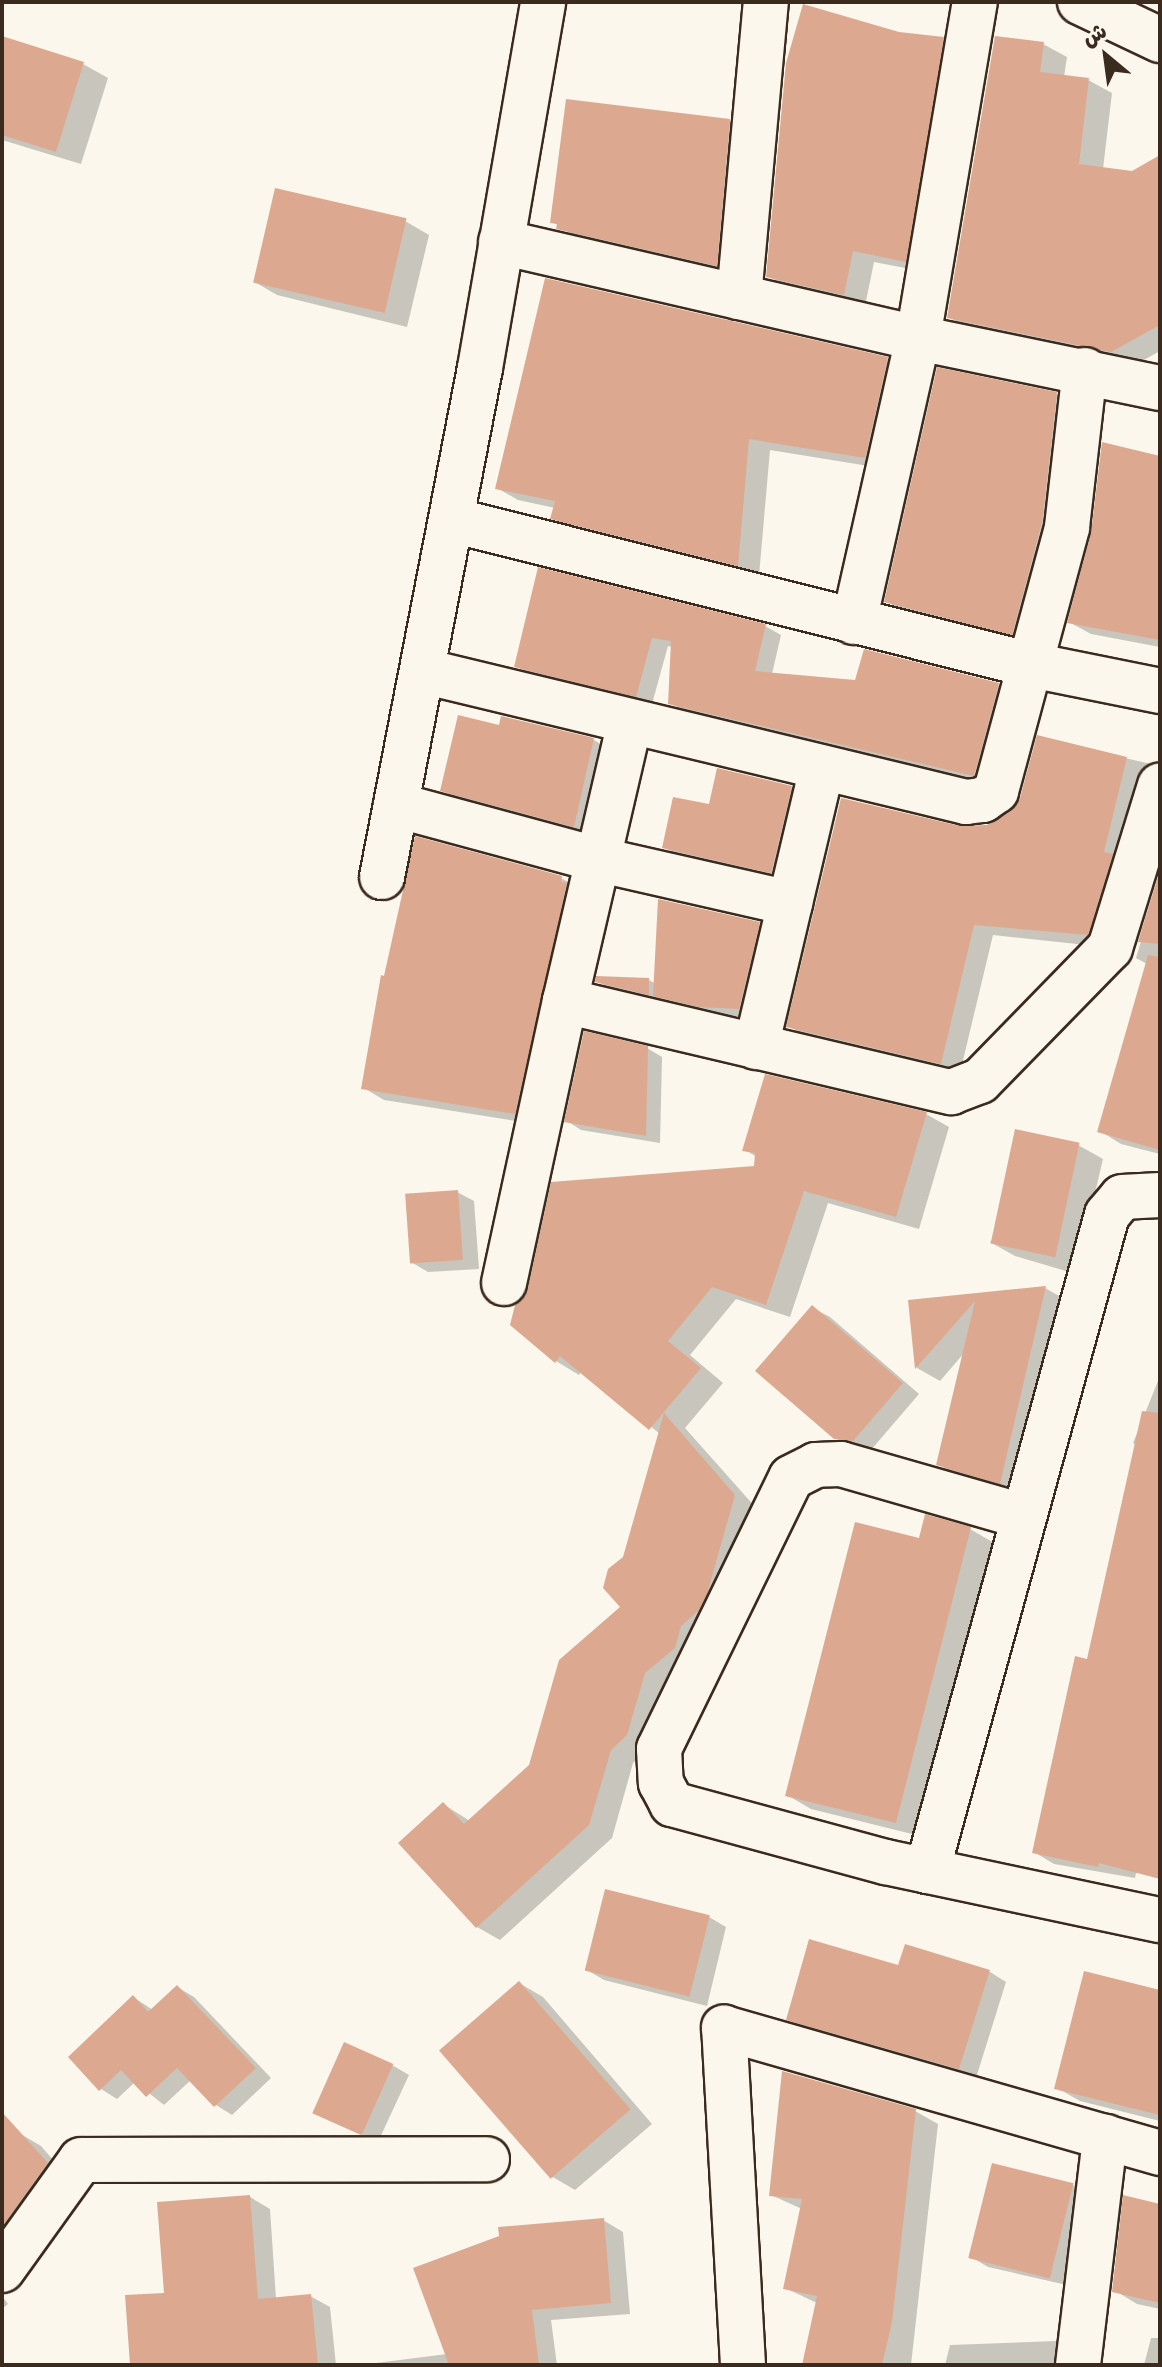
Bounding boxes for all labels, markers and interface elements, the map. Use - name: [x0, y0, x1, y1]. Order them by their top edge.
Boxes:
- north arrow: [1066, 16, 1146, 96]
- text: ش: [1077, 17, 1111, 52]

